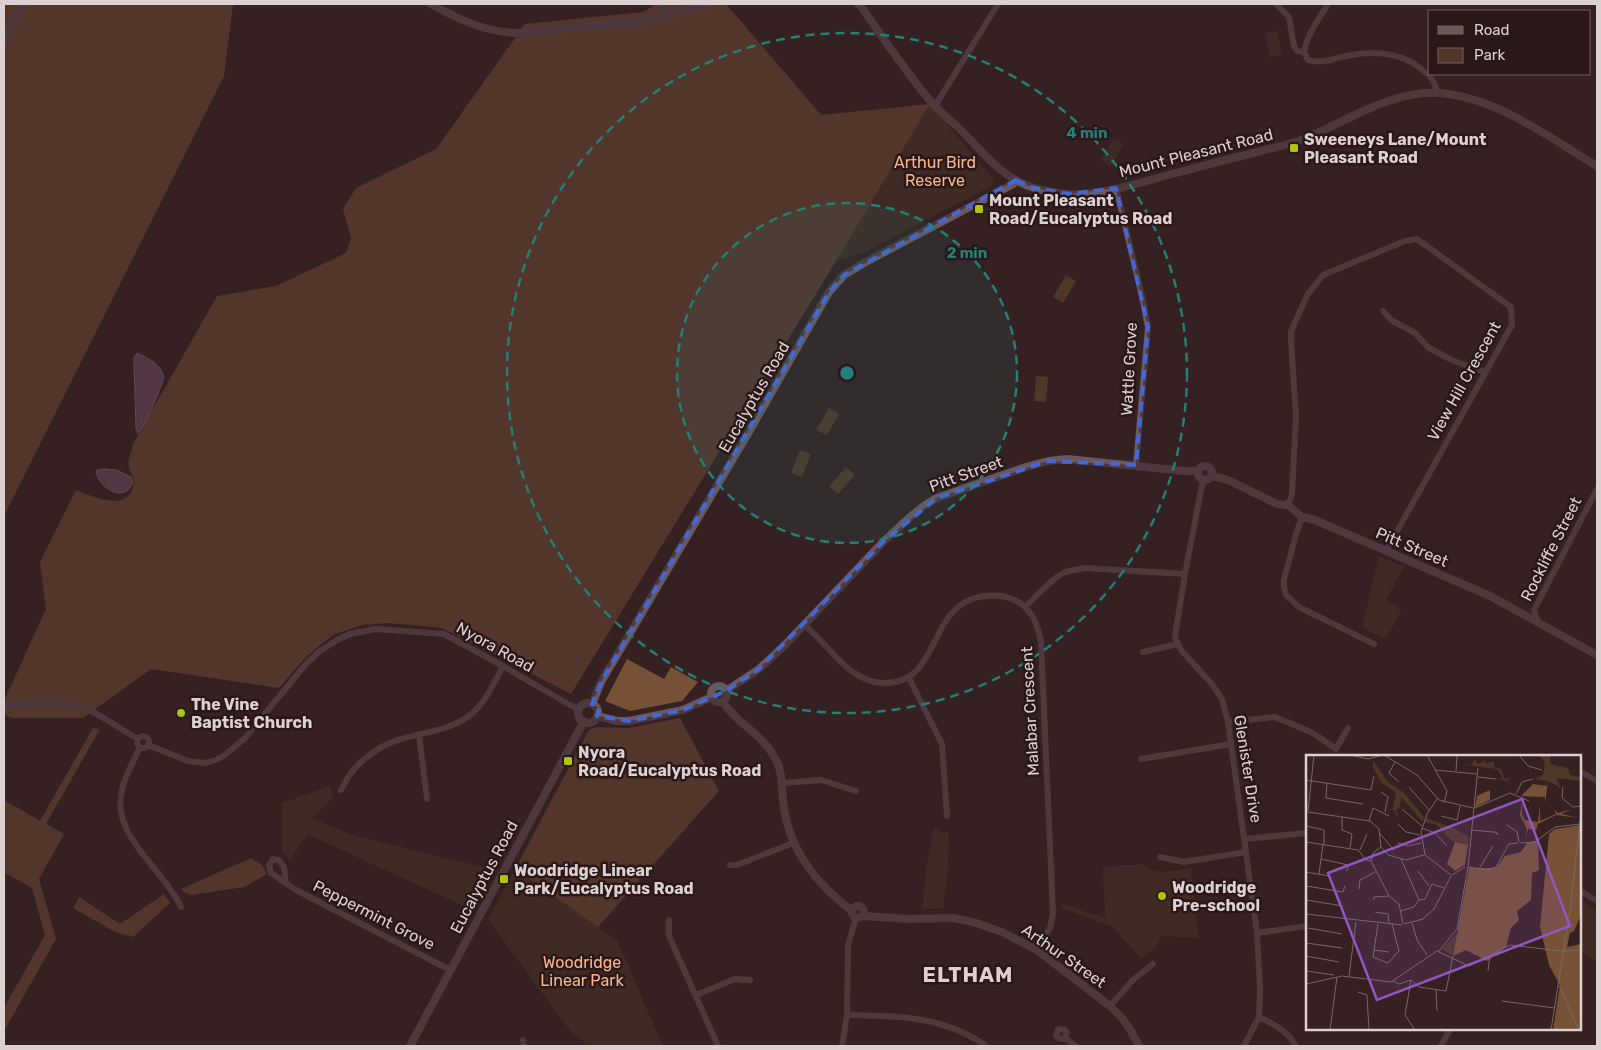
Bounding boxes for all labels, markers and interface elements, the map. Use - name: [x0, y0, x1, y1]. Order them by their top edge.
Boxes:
- legend: [1428, 10, 1591, 75]
- text: Road: [1474, 21, 1510, 39]
- text: Park: [1474, 46, 1505, 64]
- text: 4 min: [1066, 124, 1108, 142]
- street label: Mount Pleasant Road: [1117, 125, 1275, 181]
- place label: Sweeneys Lane/Mount Pleasant Road: [1304, 130, 1487, 167]
- marker: Sweeneys Lane/Mount Pleasant Road: [1288, 142, 1300, 154]
- park label: Arthur Bird Reserve: [894, 153, 976, 190]
- place label: Mount Pleasant Road/Eucalyptus Road: [989, 191, 1172, 228]
- marker: Mount Pleasant Road/Eucalyptus Road: [973, 203, 985, 215]
- text: 2 min: [947, 244, 987, 262]
- street label: View Hill Crescent: [1423, 318, 1505, 444]
- street label: Wattle Grove: [1117, 322, 1141, 416]
- street label: Eucalyptus Road: [715, 338, 793, 456]
- centre of rings: [838, 364, 856, 382]
- street label: Pitt Street: [927, 452, 1005, 496]
- street label: Rockliffe Street: [1517, 494, 1585, 604]
- street label: Pitt Street: [1373, 523, 1451, 571]
- street label: Nyora Road: [453, 618, 537, 676]
- street label: Malabar Crescent: [1017, 646, 1043, 776]
- place label: The Vine Baptist Church: [191, 695, 312, 732]
- marker: The Vine Baptist Church: [175, 707, 187, 719]
- street label: Glenister Drive: [1230, 714, 1266, 824]
- place label: Nyora Road/Eucalyptus Road: [578, 743, 761, 780]
- marker: Nyora Road/Eucalyptus Road: [562, 755, 574, 767]
- inset map: [1306, 755, 1581, 1030]
- street label: Eucalyptus Road: [446, 817, 522, 937]
- place label: Woodridge Linear Park/Eucalyptus Road: [514, 861, 694, 898]
- marker: Woodridge Linear Park/Eucalyptus Road: [498, 873, 510, 885]
- street label: Peppermint Grove: [310, 876, 438, 954]
- place label: Woodridge Pre-school: [1172, 878, 1260, 915]
- marker: Woodridge Pre-school: [1156, 890, 1168, 902]
- street label: Arthur Street: [1018, 920, 1110, 992]
- park label: Woodridge Linear Park: [540, 953, 624, 990]
- district label: ELTHAM: [922, 962, 1014, 987]

